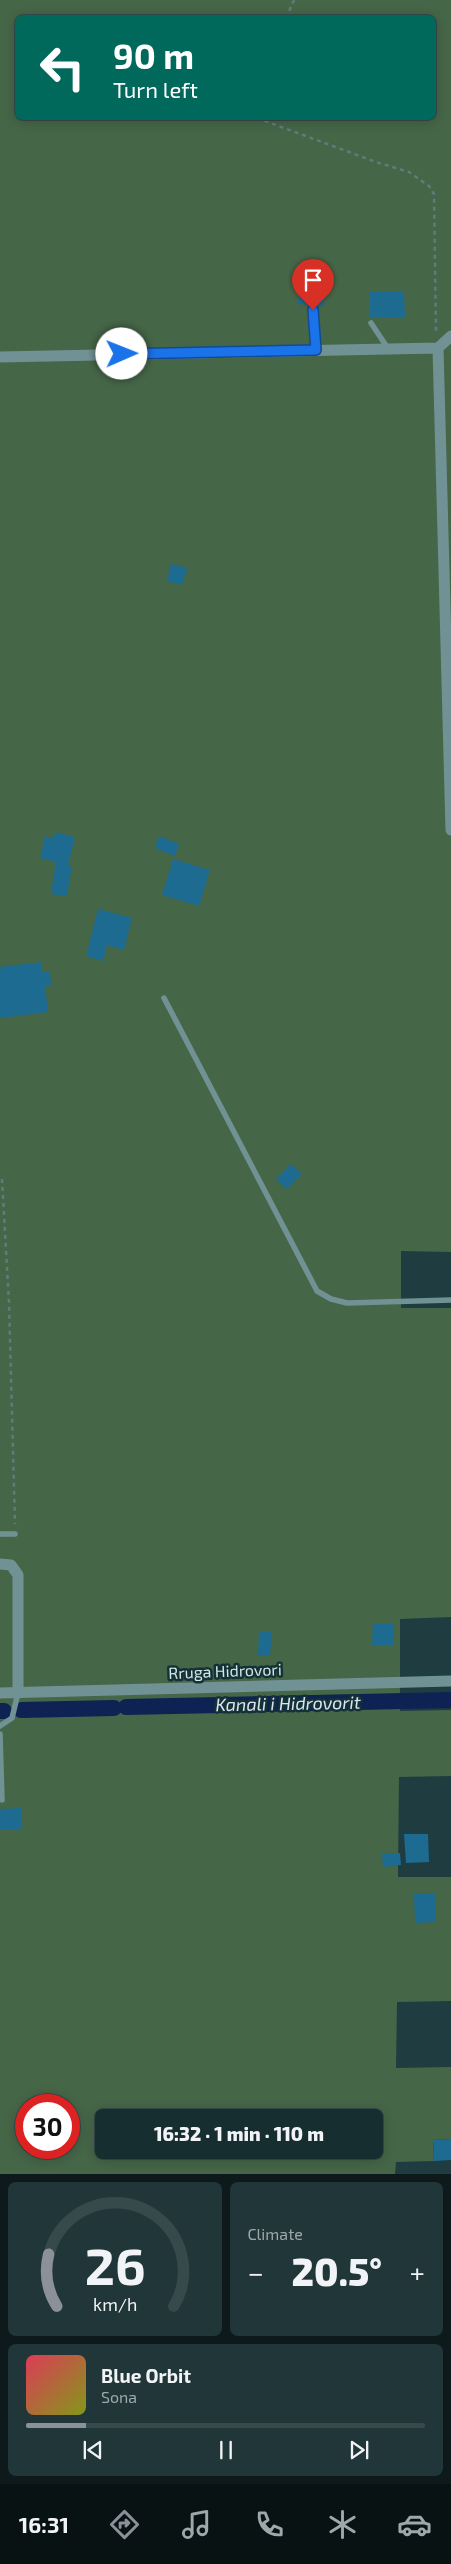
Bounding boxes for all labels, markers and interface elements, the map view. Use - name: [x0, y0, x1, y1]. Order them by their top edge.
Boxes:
- text: 90 m: [113, 34, 194, 76]
- icon: left: [30, 35, 95, 100]
- text: Turn left: [113, 76, 198, 102]
- pin: [292, 259, 334, 310]
- icon: arrive: [299, 266, 327, 294]
- position arrow: [95, 327, 147, 379]
- street label: Rruga Hidrovori: [168, 1659, 282, 1682]
- water label: Kanali i Hidrovorit: [215, 1691, 361, 1715]
- speed limit sign: 30: [15, 2094, 80, 2159]
- text: 16:32 · 1 min · 110 m: [154, 2122, 324, 2145]
- text: Climate: [248, 2224, 303, 2243]
- text: 26: [84, 2233, 145, 2295]
- text: 20.5°: [291, 2248, 382, 2294]
- text: −: [248, 2255, 264, 2289]
- text: +: [410, 2255, 425, 2289]
- text: km/h: [93, 2293, 137, 2315]
- text: Blue Orbit: [101, 2364, 191, 2387]
- text: Sona: [101, 2387, 137, 2406]
- icon: previous: [79, 2436, 107, 2464]
- icon: pause: [212, 2436, 240, 2464]
- icon: next: [345, 2436, 373, 2464]
- icon: directions: [107, 2507, 142, 2542]
- icon: music: [179, 2507, 214, 2542]
- icon: phone: [252, 2507, 287, 2542]
- icon: climate: [325, 2507, 360, 2542]
- icon: car: [397, 2507, 432, 2542]
- text: 16:31: [19, 2511, 69, 2537]

